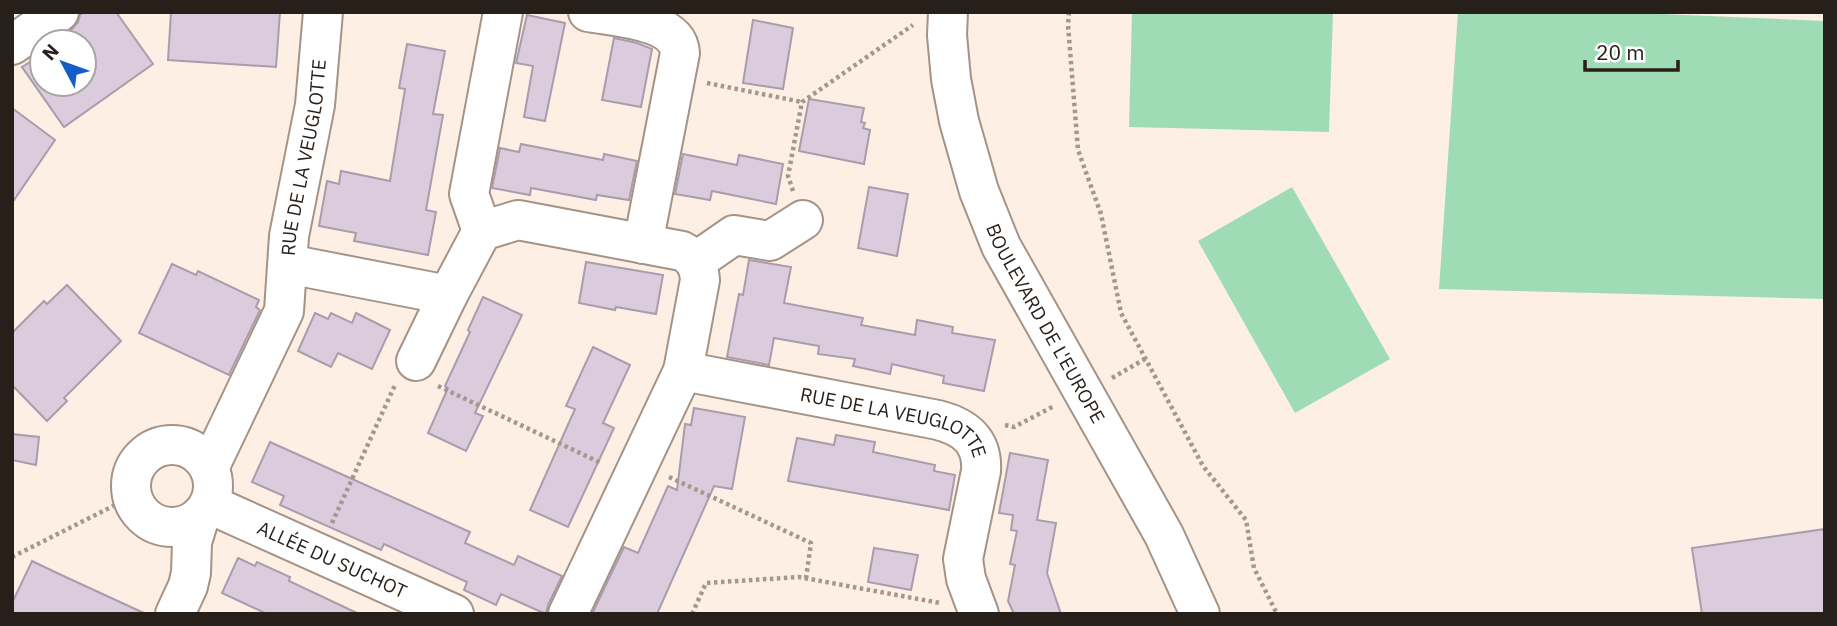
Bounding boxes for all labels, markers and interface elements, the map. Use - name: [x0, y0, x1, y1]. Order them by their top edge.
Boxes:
- north arrow: [28, 28, 98, 98]
- scale bar: [1585, 28, 1678, 72]
- text: 20 m: [1596, 38, 1645, 66]
- text: N: [37, 39, 64, 65]
- street label: RUE DE LA VEUGLOTTE: [276, 58, 331, 257]
- street label: BOULEVARD DE L'EUROPE: [981, 220, 1110, 427]
- street label: RUE DE LA VEUGLOTTE: [798, 382, 992, 460]
- street label: ALLÉE DU SUCHOT: [254, 515, 411, 603]

